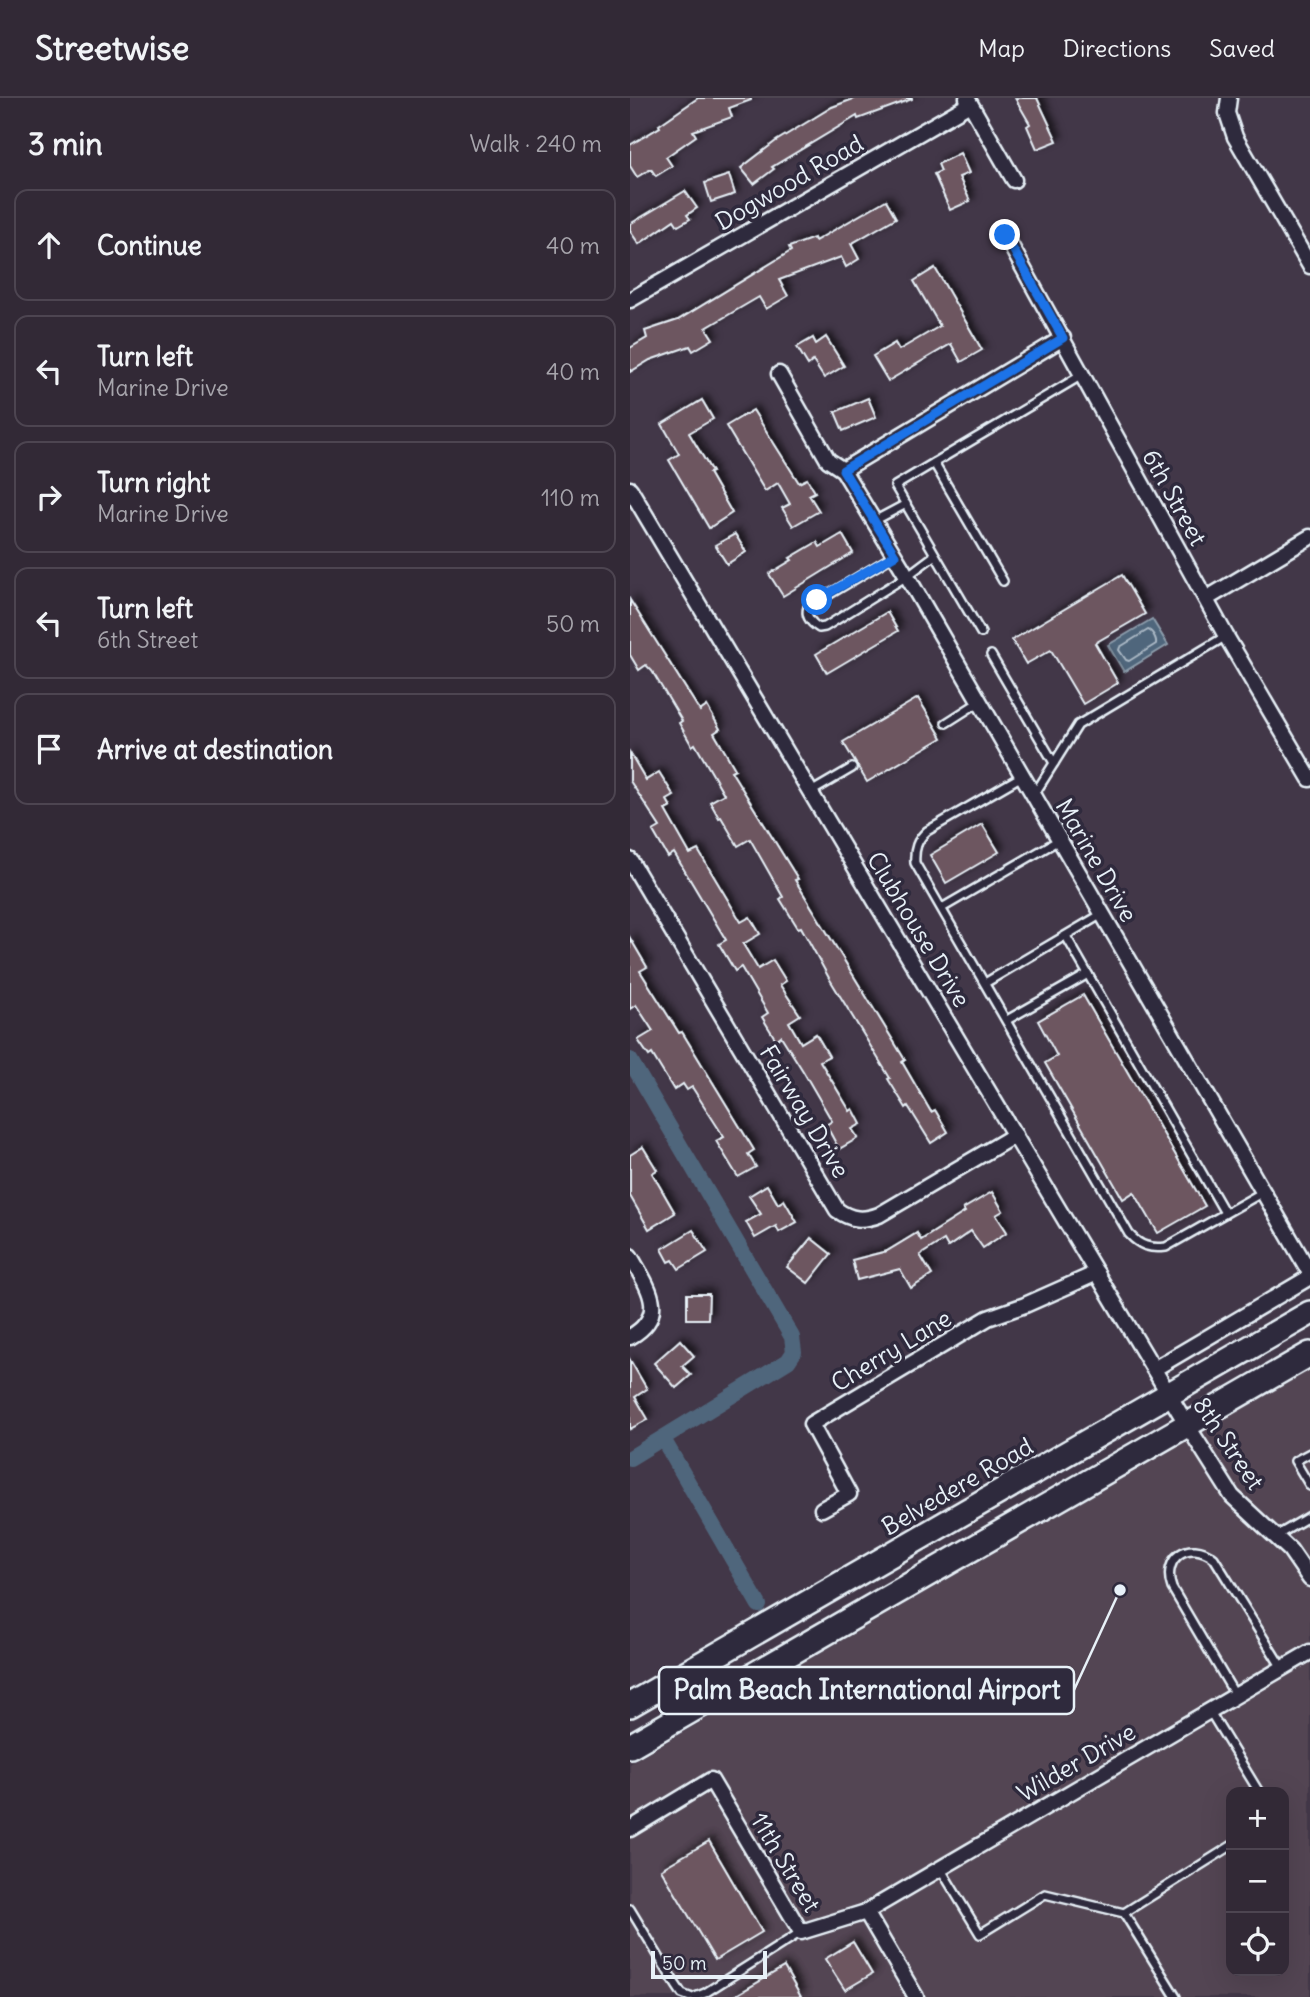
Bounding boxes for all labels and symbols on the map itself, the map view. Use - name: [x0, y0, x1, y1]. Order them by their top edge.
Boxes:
- street label: Dogwood Road: [710, 128, 868, 236]
- route end: [989, 219, 1020, 250]
- street label: 6th Street: [1136, 444, 1214, 550]
- route start: [801, 584, 832, 615]
- street label: Marine Drive: [1050, 793, 1144, 927]
- street label: Clubhouse Drive: [861, 846, 977, 1012]
- street label: Fairway Drive: [754, 1039, 856, 1183]
- street label: Cherry Lane: [825, 1302, 957, 1398]
- street label: 8th Street: [1187, 1391, 1271, 1495]
- street label: Belvedere Road: [876, 1431, 1038, 1541]
- callout: Palm Beach International Airport: [659, 1667, 1074, 1714]
- text: Palm Beach International Airport: [674, 1673, 1061, 1706]
- street label: Wilder Drive: [1011, 1716, 1141, 1808]
- street label: 11th Street: [745, 1807, 827, 1917]
- scale bar: [651, 1948, 766, 1980]

